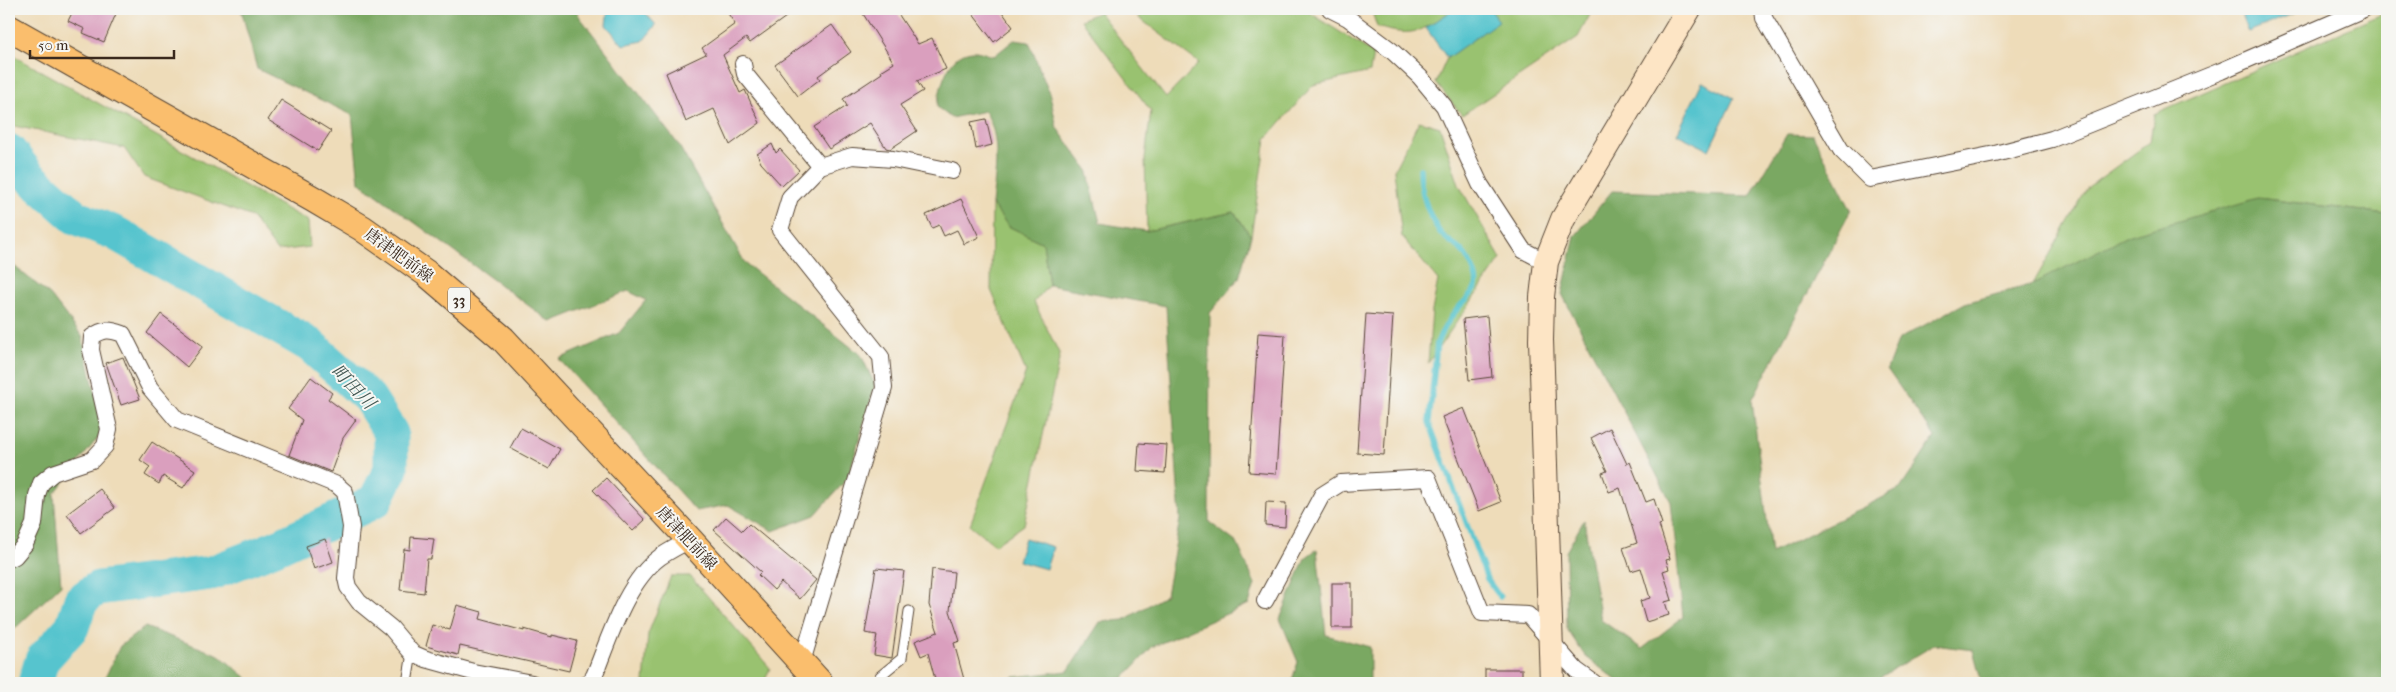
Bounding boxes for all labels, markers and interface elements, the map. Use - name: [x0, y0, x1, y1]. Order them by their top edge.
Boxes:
- scale bar: [30, 28, 174, 60]
- text: 50 m: [38, 36, 69, 54]
- street label: 唐津肥前線: [361, 224, 437, 286]
- road number: 33: [448, 288, 470, 312]
- water label: 町田川: [327, 360, 381, 415]
- street label: 唐津肥前線: [653, 502, 721, 574]

